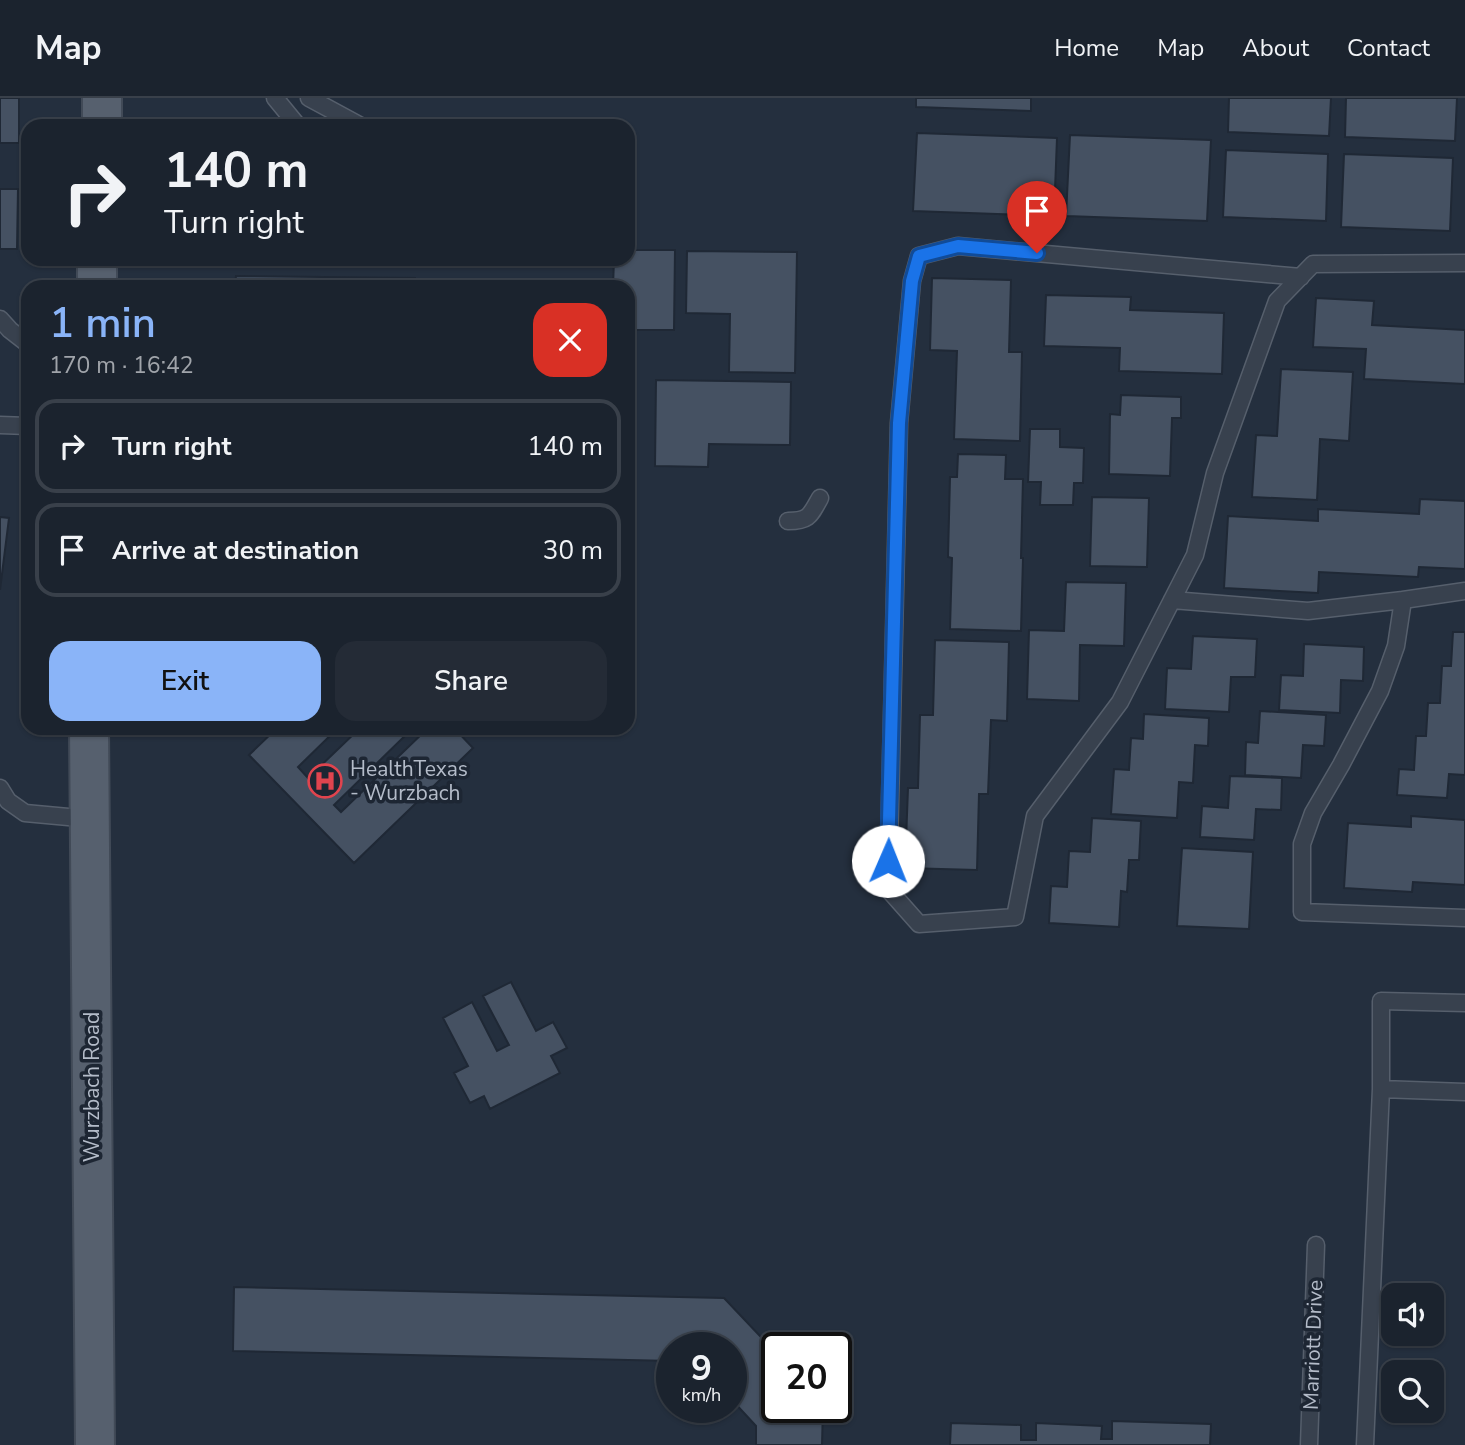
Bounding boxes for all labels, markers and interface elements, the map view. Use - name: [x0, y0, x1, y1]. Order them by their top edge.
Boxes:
- text: Map: [35, 26, 102, 71]
- text: Home: [1054, 32, 1119, 64]
- text: Map: [1157, 32, 1204, 64]
- text: About: [1242, 32, 1309, 64]
- text: Contact: [1347, 32, 1430, 64]
- text: 140 m: [164, 137, 308, 204]
- icon: right: [49, 147, 140, 238]
- pin: [1007, 181, 1067, 253]
- icon: arrive: [1018, 192, 1056, 230]
- text: Turn right: [164, 201, 304, 244]
- text: 1 min: [49, 295, 156, 352]
- button: close: [533, 303, 607, 377]
- text: 170 m · 16:42: [49, 350, 194, 381]
- icon: right: [53, 427, 91, 465]
- text: Turn right: [112, 429, 231, 464]
- text: 140 m: [527, 429, 603, 464]
- icon: arrive: [53, 531, 91, 569]
- text: Arrive at destination: [112, 533, 359, 568]
- text: 30 m: [543, 533, 603, 568]
- button: Exit: [49, 641, 321, 721]
- button: Share: [335, 641, 607, 721]
- place label: HealthTexas - Wurzbach: [350, 755, 468, 807]
- hospital icon: HealthTexas - Wurzbach: [306, 762, 344, 800]
- position arrow: [851, 824, 925, 898]
- street label: Wurzbach Road: [78, 1012, 106, 1162]
- street label: Marriott Drive: [1297, 1279, 1329, 1411]
- map controls: [1381, 1283, 1444, 1423]
- button: sound: [1381, 1283, 1444, 1346]
- speed limit sign: 20: [761, 1332, 852, 1423]
- text: 9: [691, 1345, 712, 1392]
- button: search: [1381, 1360, 1444, 1423]
- text: km/h: [682, 1383, 721, 1407]

